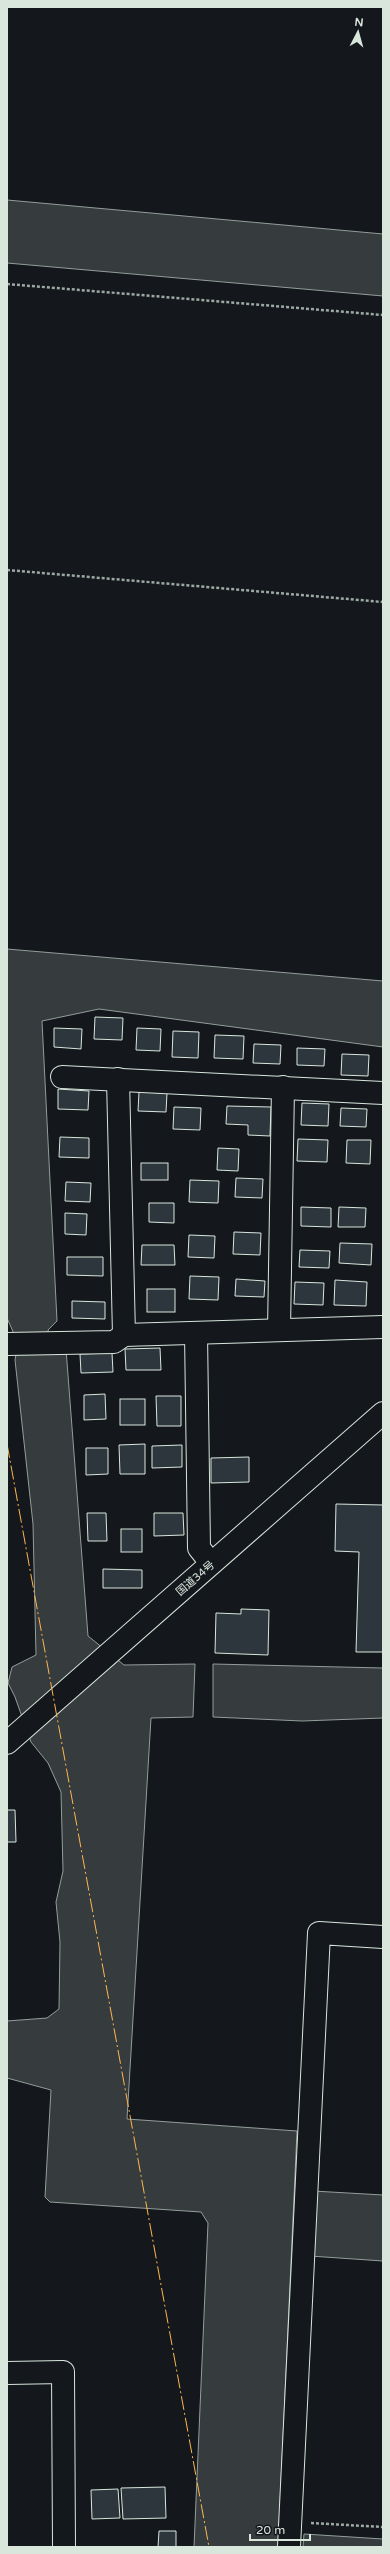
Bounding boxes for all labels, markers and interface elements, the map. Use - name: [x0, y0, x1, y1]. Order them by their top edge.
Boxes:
- north arrow: [338, 12, 378, 52]
- text: N: [354, 16, 364, 29]
- street label: 国道34号: [173, 1558, 217, 1599]
- scale bar: [250, 2516, 310, 2542]
- text: 20 m: [256, 2523, 285, 2537]

